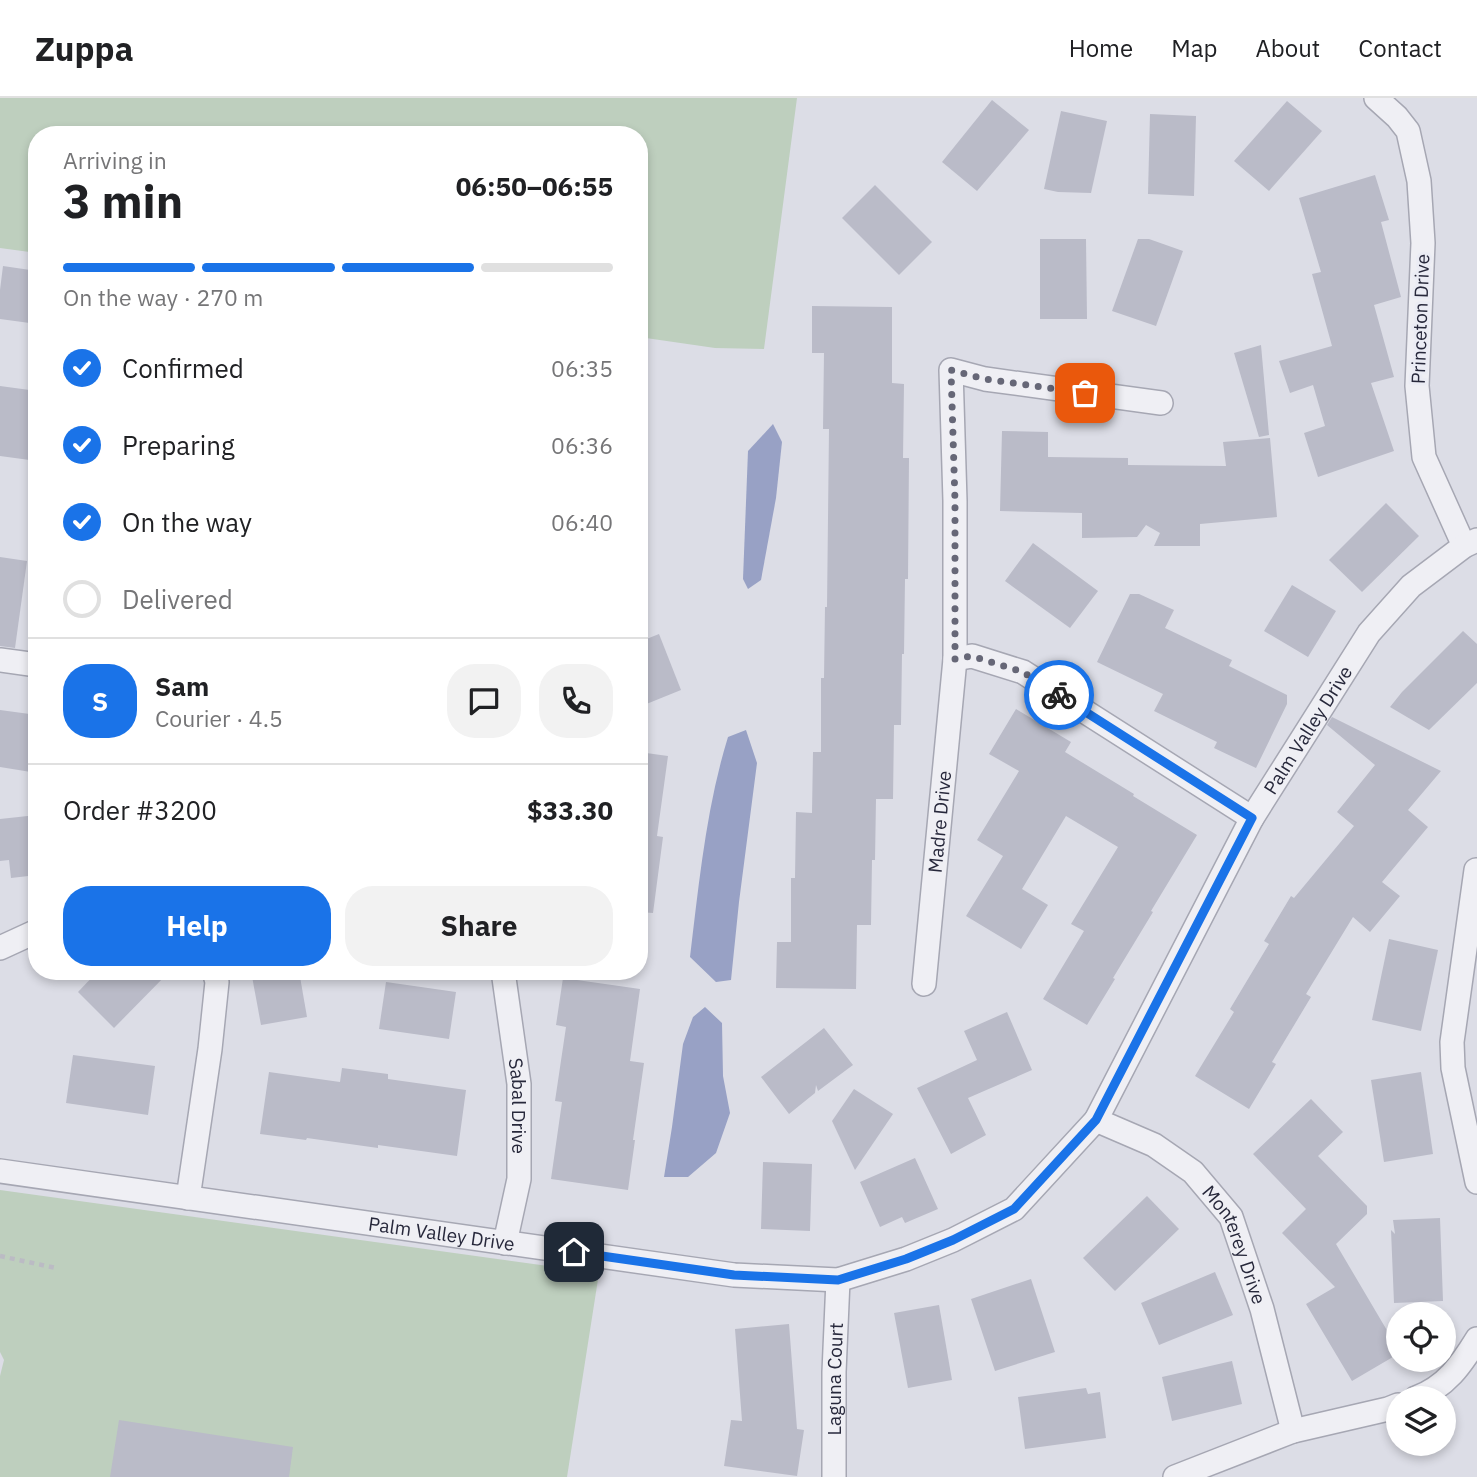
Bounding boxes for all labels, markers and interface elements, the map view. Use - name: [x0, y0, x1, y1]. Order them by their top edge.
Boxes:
- text: Zuppa: [35, 27, 133, 70]
- text: Home: [1069, 32, 1133, 64]
- text: Map: [1171, 32, 1217, 64]
- text: About: [1255, 32, 1320, 64]
- text: Contact: [1358, 32, 1442, 64]
- text: Arriving in: [63, 145, 167, 175]
- text: 06:50–06:55: [456, 169, 613, 203]
- text: 3 min: [63, 171, 183, 231]
- street label: Princeton Drive: [1406, 253, 1434, 385]
- text: On the way · 270 m: [63, 282, 263, 312]
- icon: check: [63, 349, 101, 387]
- text: Confirmed: [122, 351, 244, 385]
- text: 06:35: [551, 353, 613, 383]
- pin: [1055, 363, 1115, 423]
- icon: bag: [1066, 374, 1104, 412]
- icon: check: [63, 426, 101, 464]
- text: Preparing: [122, 428, 235, 462]
- text: 06:36: [551, 430, 613, 460]
- icon: check: [63, 503, 101, 541]
- text: On the way: [122, 505, 252, 539]
- text: 06:40: [551, 507, 613, 537]
- text: Delivered: [122, 582, 233, 616]
- courier: [1024, 660, 1094, 730]
- street label: Palm Valley Drive: [1258, 661, 1357, 799]
- button: chat: [447, 664, 521, 738]
- button: phone: [539, 664, 613, 738]
- text: Sam: [155, 669, 209, 703]
- icon: bike: [1040, 676, 1078, 714]
- text: S: [92, 684, 108, 718]
- text: Courier · 4.5: [155, 703, 283, 733]
- street label: Madre Drive: [923, 770, 956, 874]
- text: Order #3200: [63, 793, 217, 827]
- text: $33.30: [527, 793, 613, 827]
- button: Help: [63, 886, 331, 966]
- button: Share: [345, 886, 613, 966]
- street label: Sabal Drive: [503, 1056, 531, 1154]
- street label: Monterey Drive: [1197, 1180, 1271, 1307]
- street label: Palm Valley Drive: [367, 1211, 516, 1256]
- pin: [544, 1222, 604, 1282]
- icon: home: [555, 1233, 593, 1271]
- map controls: [1386, 1302, 1456, 1456]
- button: locate: [1386, 1302, 1456, 1372]
- street label: Laguna Court: [822, 1322, 848, 1435]
- button: layers: [1386, 1386, 1456, 1456]

